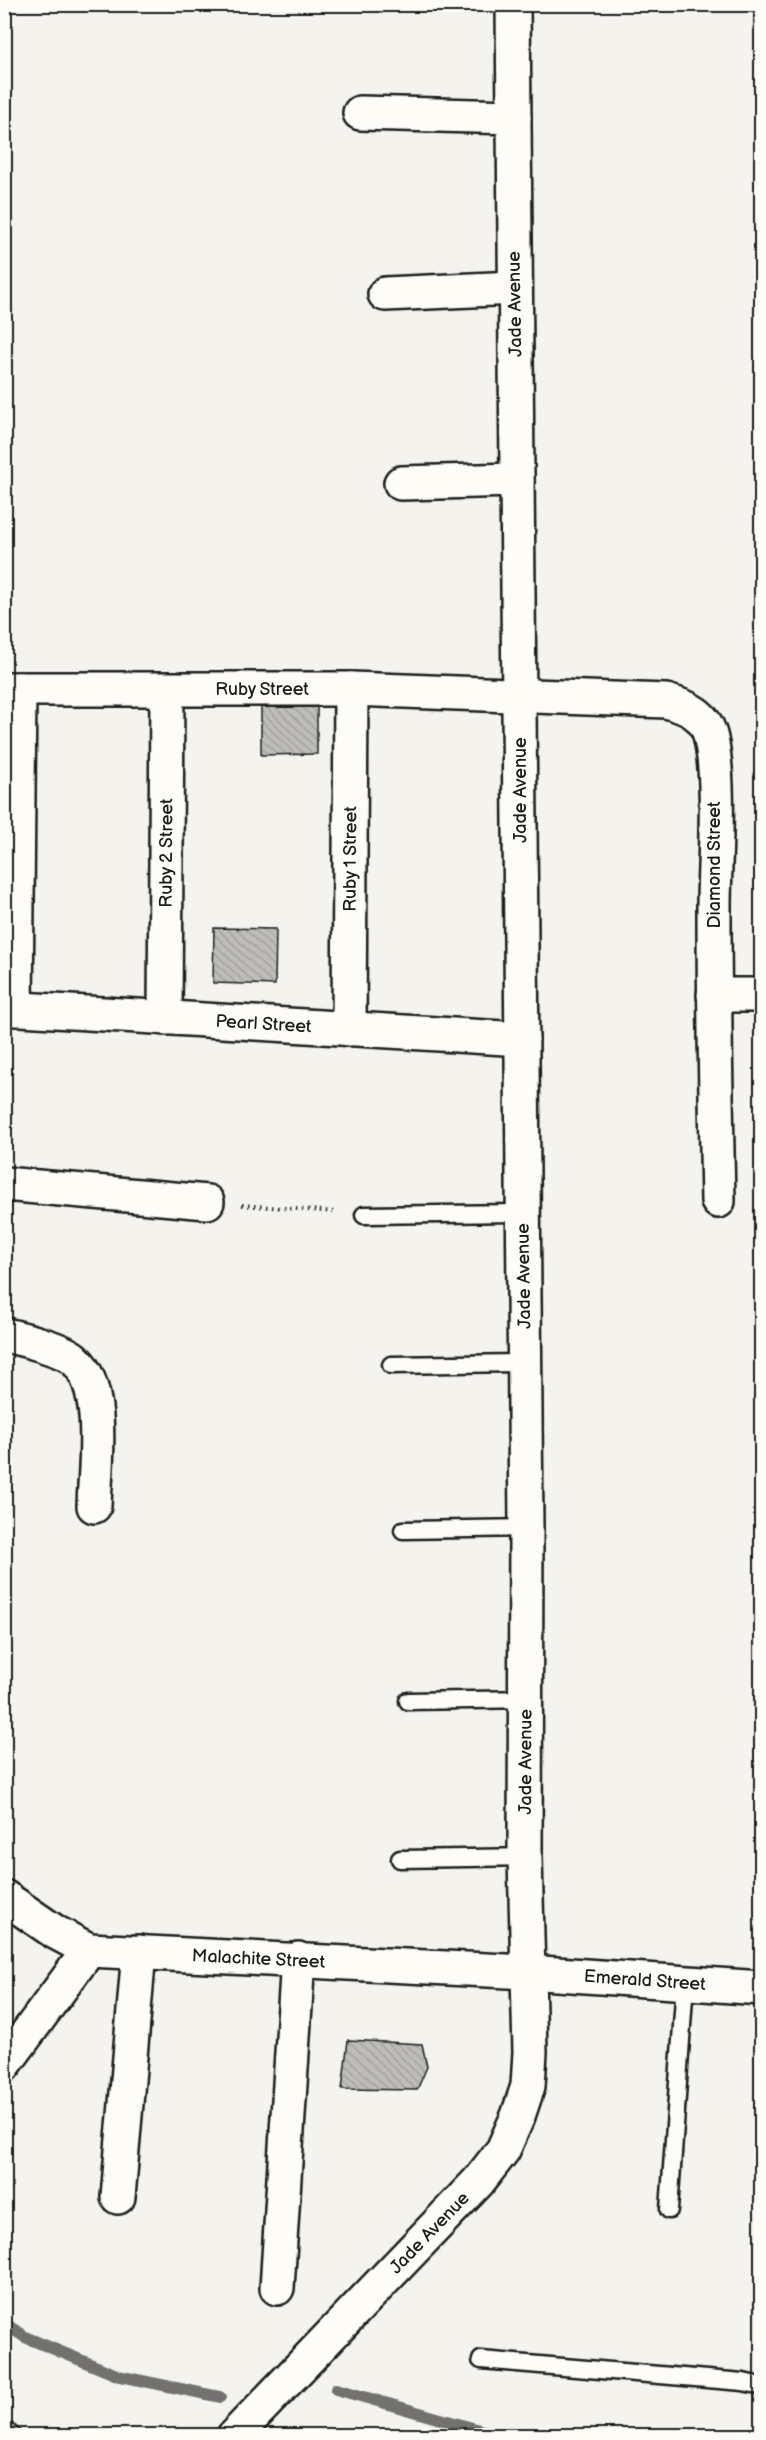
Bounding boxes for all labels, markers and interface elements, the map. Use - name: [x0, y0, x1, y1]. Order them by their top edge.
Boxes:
- street label: Jade Avenue: [504, 251, 526, 357]
- street label: Ruby Street: [215, 679, 309, 700]
- street label: Jade Avenue: [510, 737, 531, 843]
- street label: Ruby 2 Street: [155, 798, 177, 908]
- street label: Diamond Street: [704, 801, 725, 929]
- street label: Ruby 1 Street: [339, 806, 361, 912]
- street label: Pearl Street: [215, 1010, 313, 1037]
- street label: Jade Avenue: [513, 1223, 535, 1329]
- street label: Jade Avenue: [515, 1709, 536, 1815]
- street label: Malachite Street: [191, 1945, 326, 1972]
- street label: Emerald Street: [583, 1965, 707, 1995]
- street label: Jade Avenue: [385, 2187, 474, 2278]

